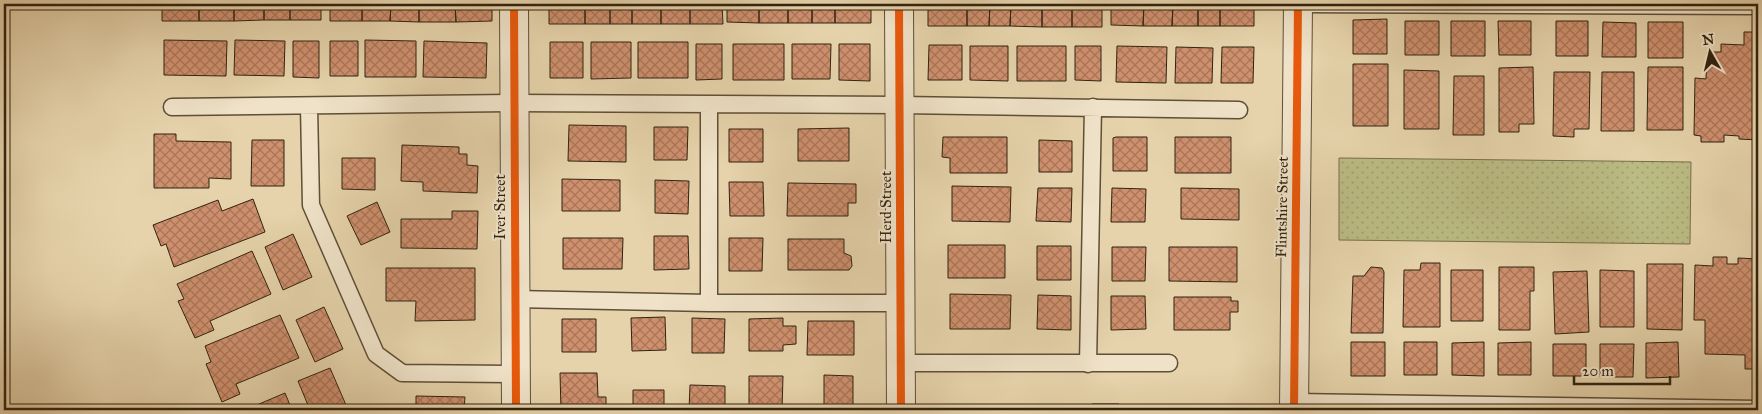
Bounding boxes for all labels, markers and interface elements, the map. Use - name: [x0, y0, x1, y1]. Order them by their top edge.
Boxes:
- north arrow: [1684, 28, 1734, 78]
- text: N: [1701, 30, 1715, 49]
- street label: Flintshire Street: [1272, 155, 1292, 258]
- street label: Herd Street: [877, 170, 895, 243]
- street label: Iver Street: [491, 174, 509, 240]
- scale bar: [1574, 354, 1671, 386]
- text: 20 m: [1582, 362, 1614, 380]

